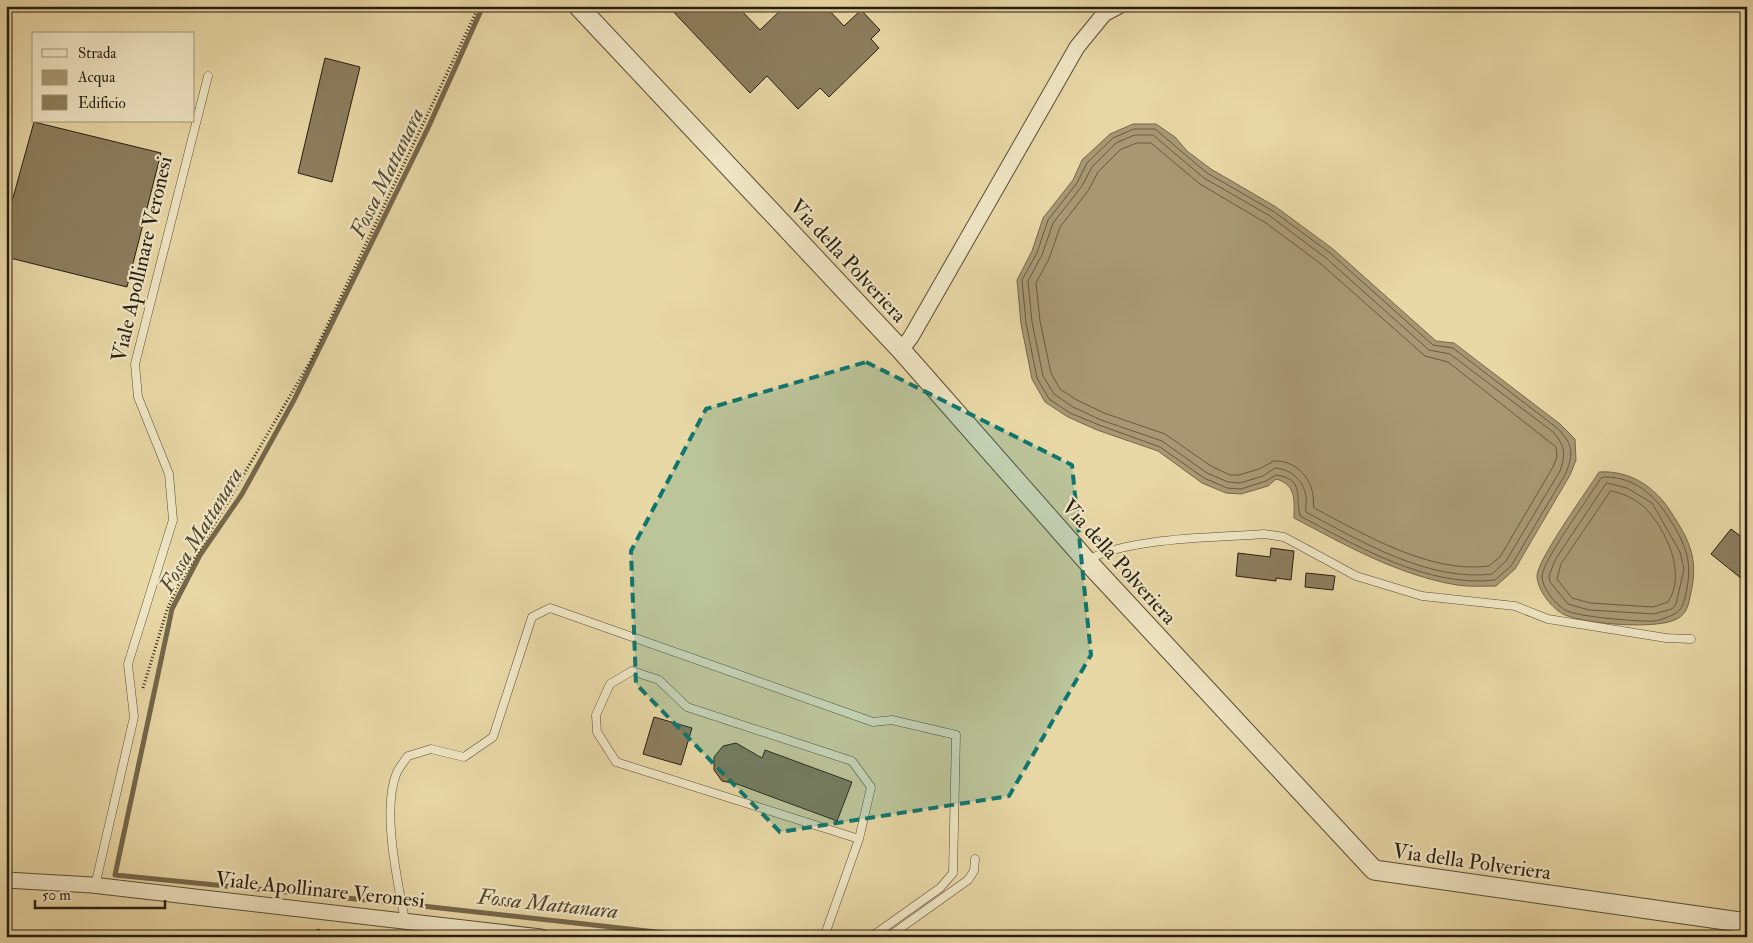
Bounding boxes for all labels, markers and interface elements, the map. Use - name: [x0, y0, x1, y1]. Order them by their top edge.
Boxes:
- legend: [32, 32, 195, 122]
- text: Strada: [78, 44, 117, 63]
- text: Acqua: [77, 68, 116, 87]
- text: Edificio: [78, 94, 126, 113]
- water label: Fossa Mattanara: [343, 103, 431, 243]
- street label: Viale Apollinare Veronesi: [105, 153, 179, 365]
- street label: Via della Polveriera: [784, 193, 913, 329]
- water label: Fossa Mattanara: [152, 462, 249, 599]
- street label: Via della Polveriera: [1056, 494, 1183, 631]
- street label: Via della Polveriera: [1391, 838, 1553, 887]
- street label: Viale Apollinare Veronesi: [214, 866, 426, 914]
- scale bar: [35, 878, 165, 910]
- water label: Fossa Mattanara: [475, 883, 620, 925]
- text: 50 m: [42, 886, 71, 905]

